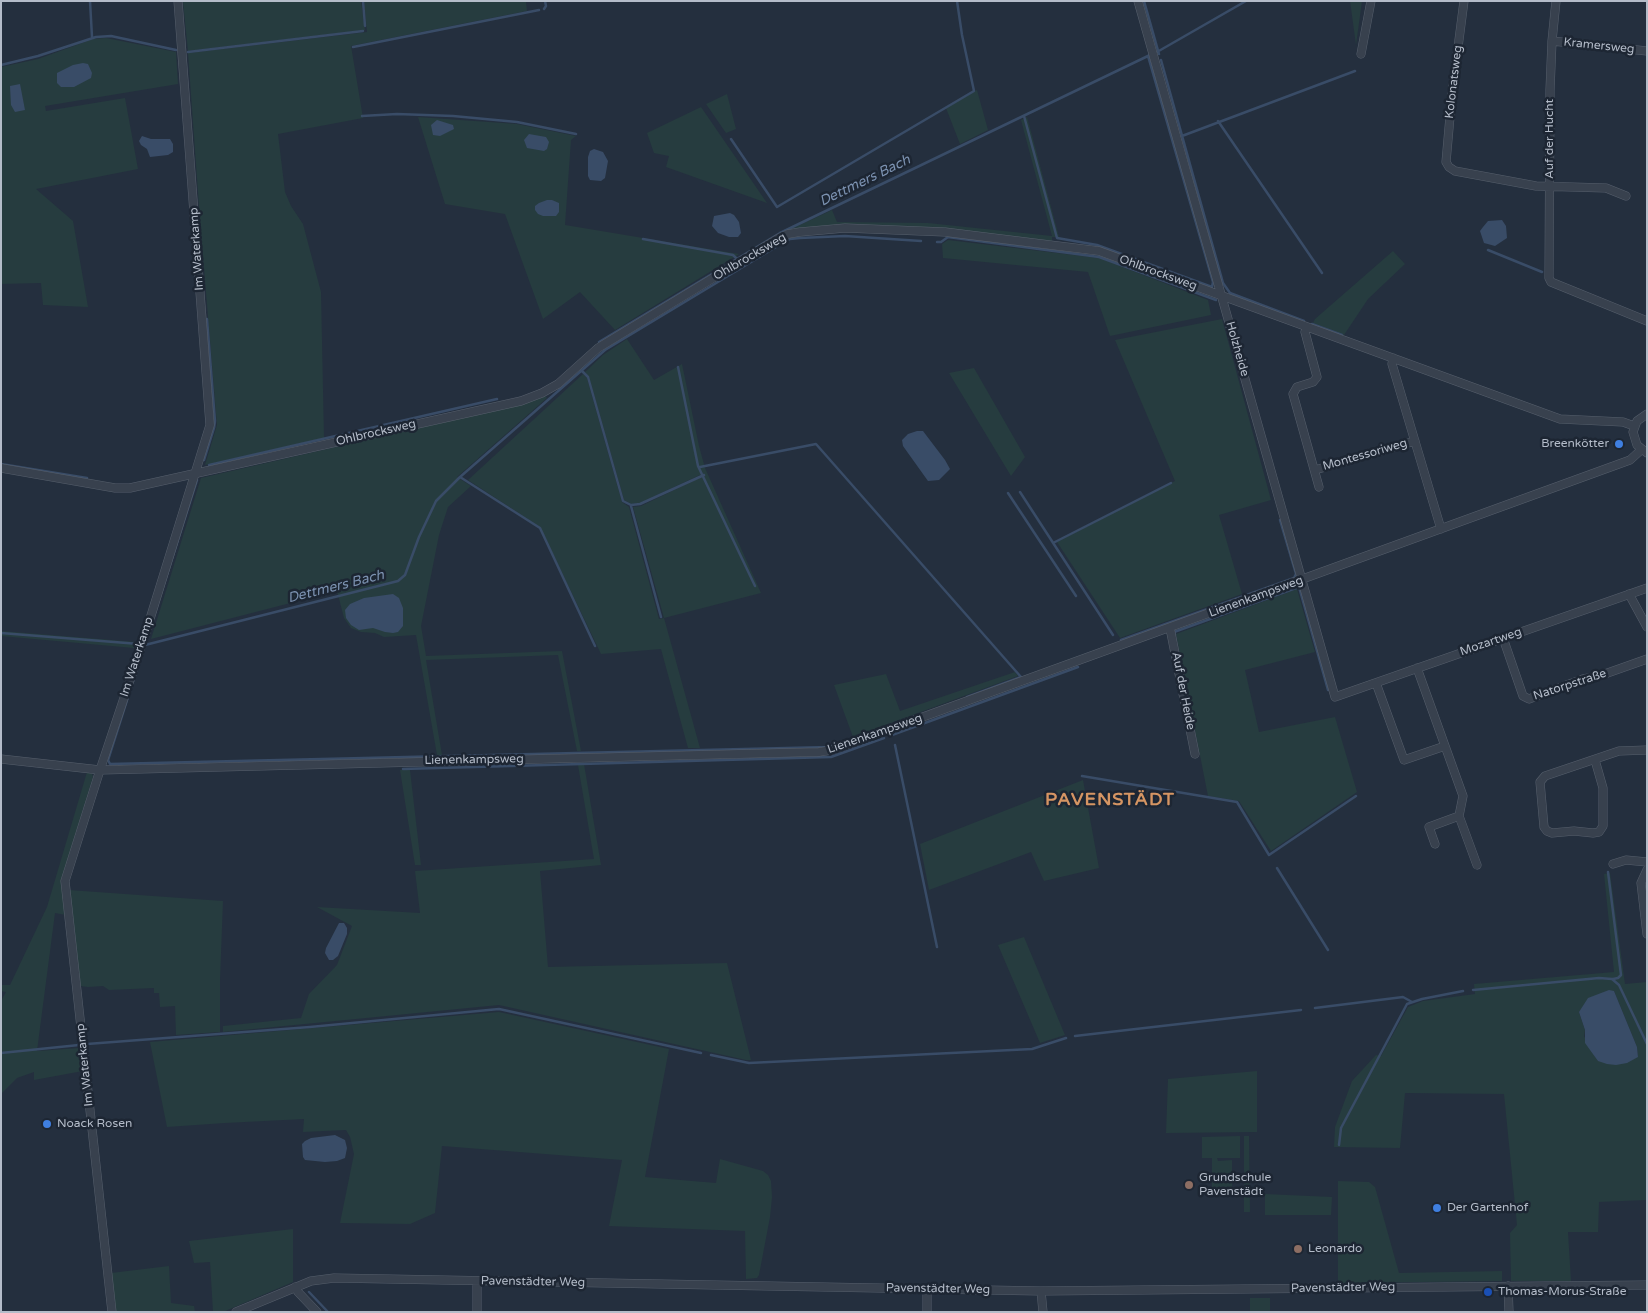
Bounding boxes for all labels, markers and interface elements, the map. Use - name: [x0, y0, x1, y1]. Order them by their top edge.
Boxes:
- street label: Kramersweg: [1563, 35, 1635, 57]
- street label: Kolonatsweg: [1442, 45, 1466, 119]
- street label: Auf der Hucht: [1543, 99, 1557, 179]
- water label: Dettmers Bach: [817, 152, 913, 210]
- street label: Im Waterkamp: [187, 207, 207, 291]
- street label: Ohlbrocksweg: [711, 230, 789, 284]
- street label: Ohlbrocksweg: [1117, 252, 1199, 294]
- street label: Holzheide: [1222, 320, 1252, 378]
- street label: Ohlbrocksweg: [335, 417, 417, 449]
- street label: Montessoriweg: [1321, 436, 1409, 474]
- place label: Breenkötter: [1541, 437, 1609, 451]
- marker: Breenkötter: [1613, 438, 1625, 450]
- water label: Dettmers Bach: [286, 567, 386, 607]
- street label: Lienenkampsweg: [1207, 573, 1305, 621]
- street label: Im Waterkamp: [117, 615, 157, 699]
- street label: Mozartweg: [1458, 625, 1524, 659]
- street label: Auf der Heide: [1168, 651, 1198, 731]
- street label: Natorpstraße: [1532, 666, 1608, 704]
- street label: Lienenkampsweg: [826, 711, 924, 757]
- street label: Lienenkampsweg: [424, 752, 524, 768]
- district label: PAVENSTÄDT: [1044, 789, 1176, 811]
- street label: Im Waterkamp: [73, 1023, 97, 1107]
- place label: Noack Rosen: [57, 1117, 132, 1131]
- marker: Noack Rosen: [41, 1118, 53, 1130]
- place label: Grundschule Pavenstädt: [1199, 1171, 1271, 1199]
- marker: Grundschule Pavenstädt: [1183, 1179, 1195, 1191]
- place label: Der Gartenhof: [1447, 1201, 1528, 1215]
- marker: Der Gartenhof: [1431, 1202, 1443, 1214]
- place label: Leonardo: [1308, 1242, 1362, 1256]
- marker: Leonardo: [1292, 1243, 1304, 1255]
- street label: Pavenstädter Weg: [481, 1274, 585, 1290]
- street label: Pavenstädter Weg: [1291, 1280, 1395, 1296]
- street label: Pavenstädter Weg: [886, 1281, 990, 1297]
- place label: Thomas-Morus-Straße: [1498, 1285, 1626, 1299]
- marker: Thomas-Morus-Straße: [1482, 1286, 1494, 1298]

